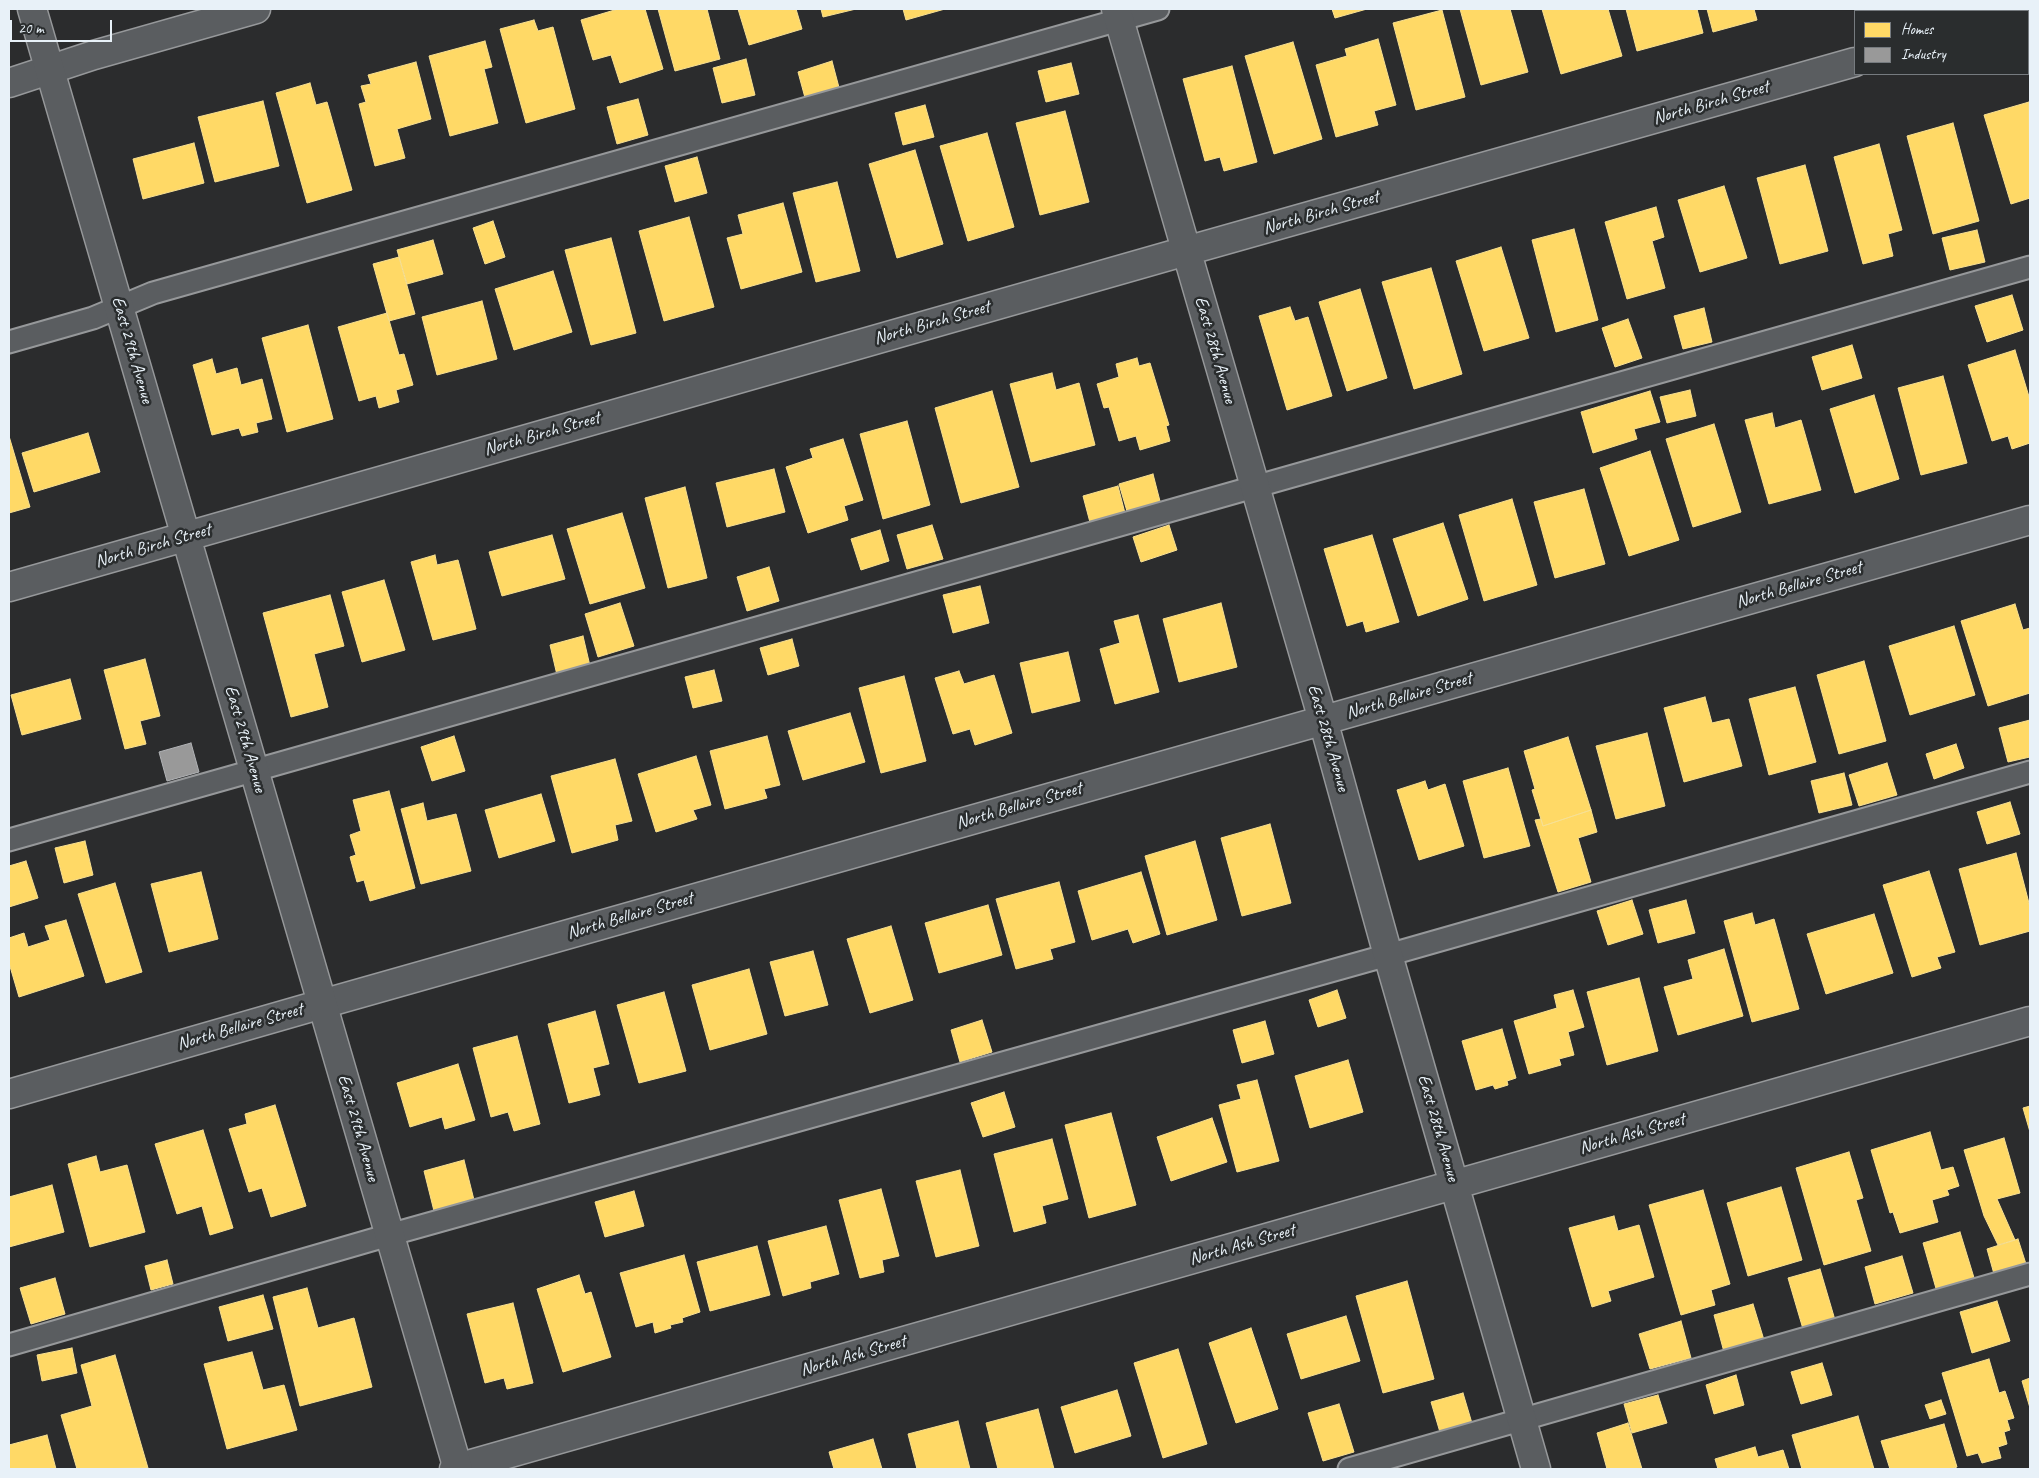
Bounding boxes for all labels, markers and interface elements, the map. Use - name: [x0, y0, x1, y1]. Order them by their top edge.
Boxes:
- scale bar: [12, 10, 115, 42]
- legend: [1854, 10, 2029, 75]
- text: 20 m: [18, 19, 44, 38]
- text: Homes: [1901, 20, 1933, 39]
- text: Industry: [1901, 45, 1946, 64]
- street label: North Birch Street: [1651, 76, 1771, 130]
- street label: North Birch Street: [1261, 186, 1381, 240]
- street label: East 29th Avenue: [106, 294, 158, 406]
- street label: East 28th Avenue: [1189, 294, 1241, 406]
- street label: North Birch Street: [872, 296, 992, 350]
- street label: North Birch Street: [482, 407, 602, 461]
- street label: North Birch Street: [93, 519, 213, 573]
- street label: North Bellaire Street: [1734, 557, 1864, 613]
- street label: North Bellaire Street: [1344, 668, 1474, 724]
- street label: East 28th Avenue: [1302, 682, 1354, 794]
- street label: East 29th Avenue: [219, 683, 271, 795]
- street label: North Bellaire Street: [954, 778, 1084, 834]
- street label: North Bellaire Street: [565, 888, 695, 944]
- street label: North Bellaire Street: [175, 999, 305, 1055]
- street label: East 29th Avenue: [332, 1072, 384, 1184]
- street label: East 28th Avenue: [1412, 1072, 1464, 1184]
- street label: North Ash Street: [1577, 1109, 1687, 1159]
- street label: North Ash Street: [1187, 1220, 1297, 1270]
- street label: North Ash Street: [798, 1331, 908, 1381]

